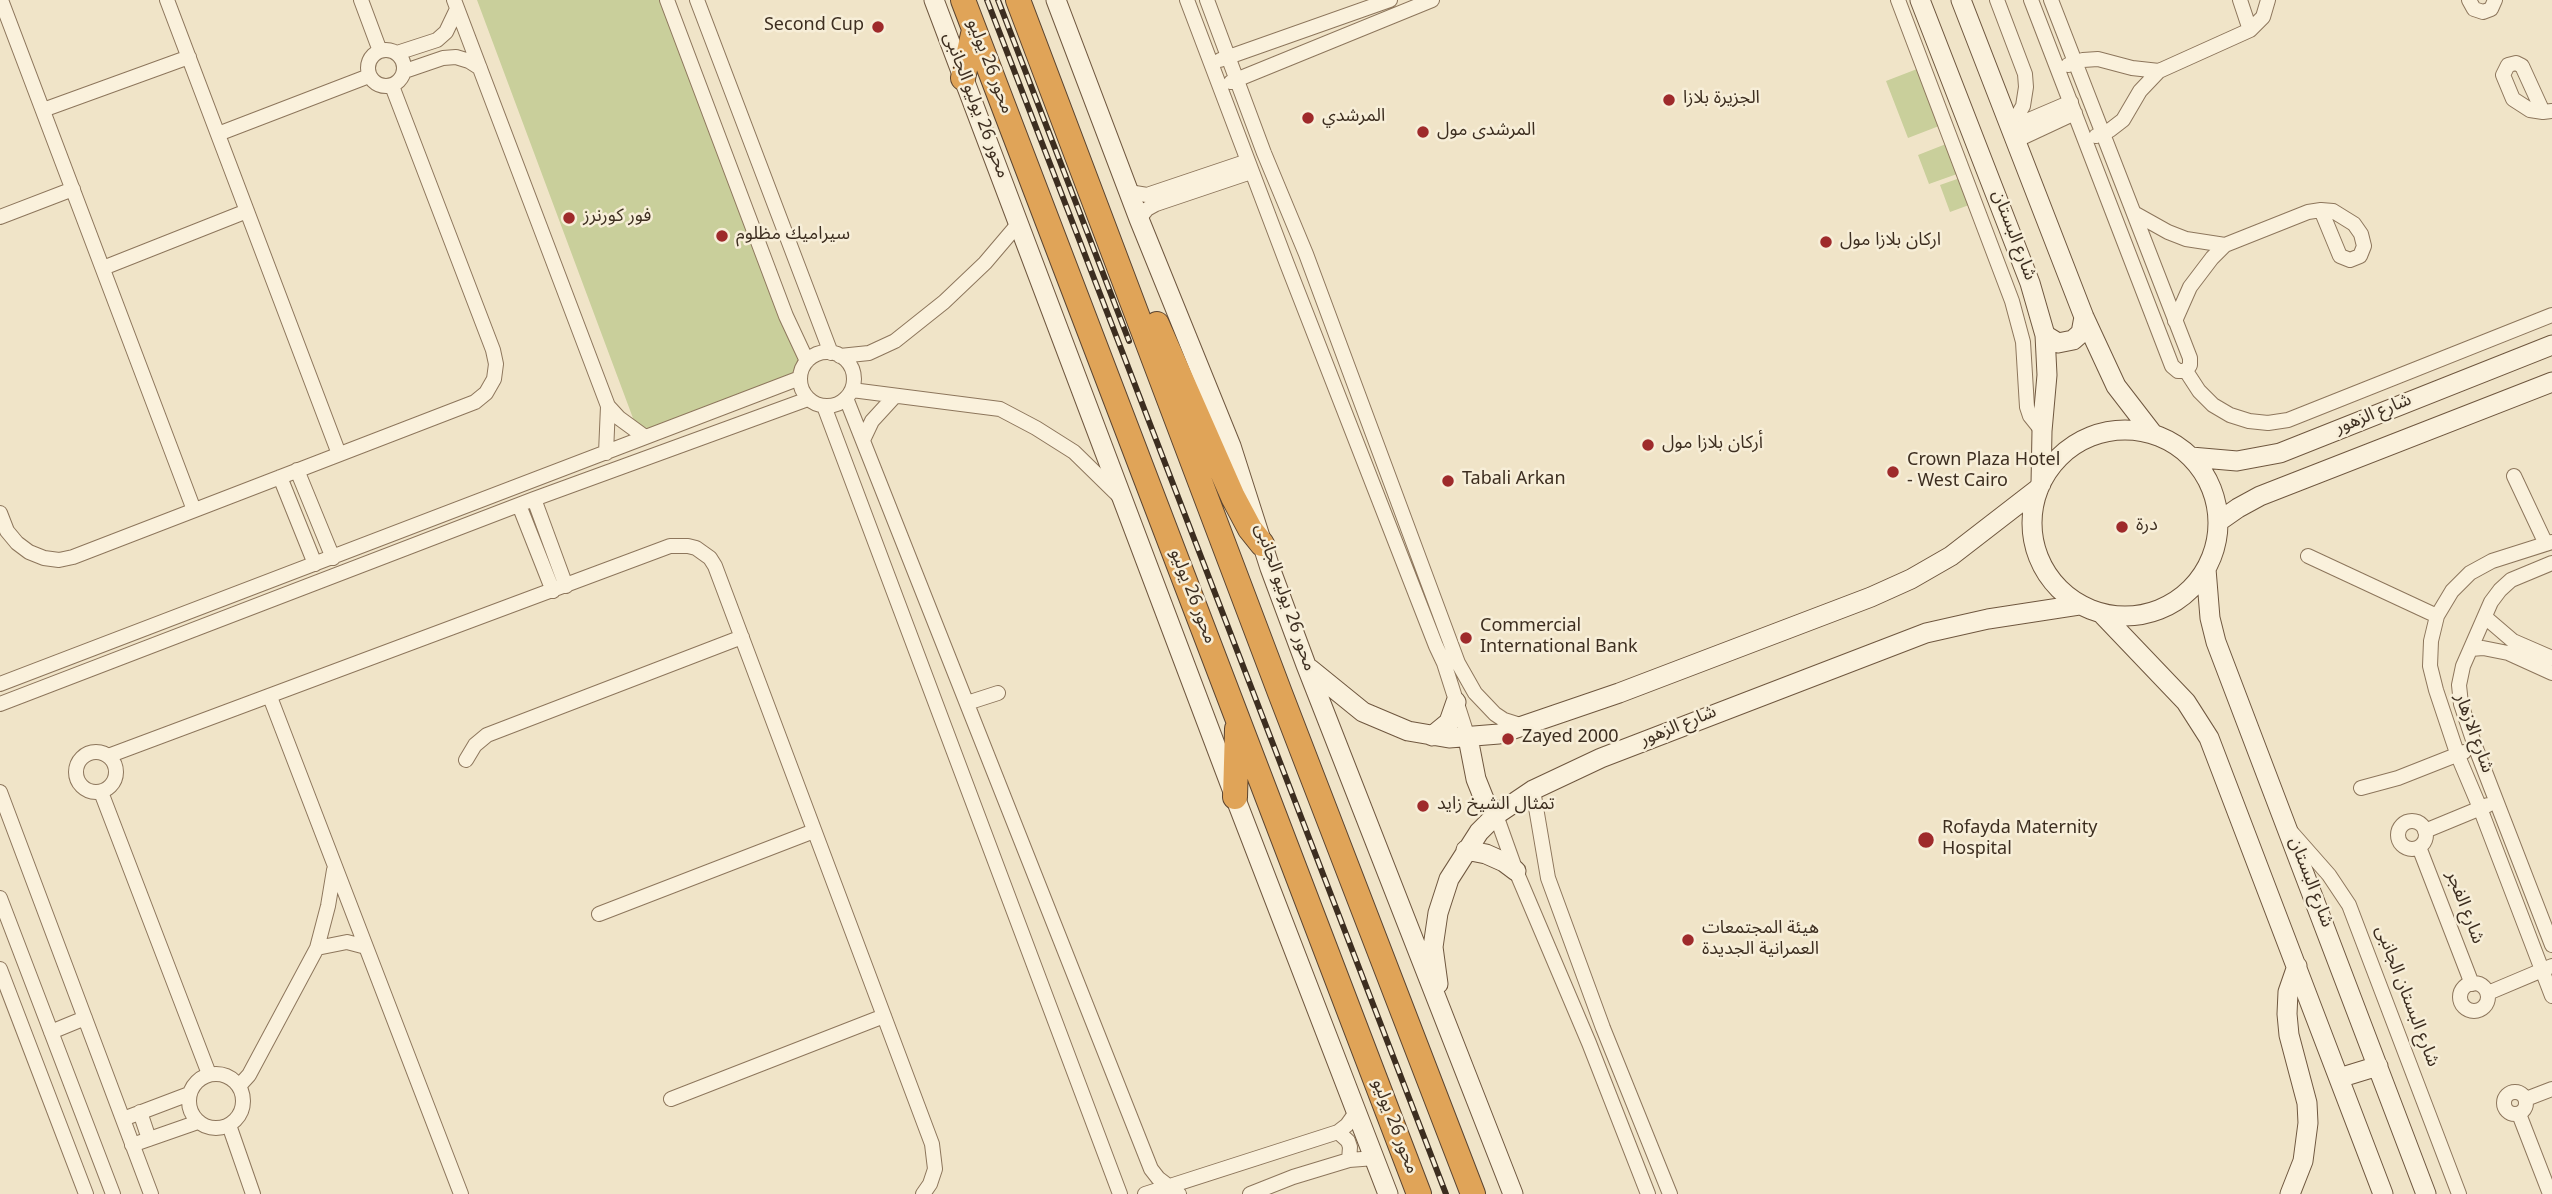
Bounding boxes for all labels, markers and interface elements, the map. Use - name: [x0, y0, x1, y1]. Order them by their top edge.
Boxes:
- place label: Second Cup: [764, 16, 864, 38]
- street label: محور 26 يوليو: [960, 17, 1016, 117]
- marker: Second Cup: [870, 19, 886, 35]
- street label: محور 26 يوليو الجانبى: [936, 30, 1012, 182]
- place label: الجزيرة بلازا: [1683, 89, 1760, 111]
- marker: الجزيرة بلازا: [1661, 92, 1677, 108]
- place label: المرشدي: [1322, 107, 1385, 129]
- marker: المرشدي: [1300, 110, 1316, 126]
- place label: المرشدى مول: [1437, 121, 1535, 143]
- marker: المرشدى مول: [1415, 124, 1431, 140]
- street label: شارع البستان: [1985, 188, 2039, 284]
- place label: فور كورنرز: [583, 207, 651, 229]
- marker: فور كورنرز: [561, 210, 577, 226]
- place label: سيراميك مظلوم: [736, 225, 850, 247]
- marker: سيراميك مظلوم: [714, 228, 730, 244]
- place label: اركان بلازا مول: [1840, 231, 1941, 253]
- marker: اركان بلازا مول: [1818, 234, 1834, 250]
- street label: شارع الزهور: [2333, 391, 2415, 441]
- place label: أركان بلازا مول: [1662, 434, 1763, 456]
- marker: أركان بلازا مول: [1640, 437, 1656, 453]
- place label: Crown Plaza Hotel - West Cairo: [1907, 451, 2060, 494]
- marker: Crown Plaza Hotel - West Cairo: [1885, 464, 1901, 480]
- place label: Tabali Arkan: [1462, 470, 1566, 492]
- marker: Tabali Arkan: [1440, 473, 1456, 489]
- place label: درة: [2136, 516, 2158, 538]
- marker: درة: [2114, 519, 2130, 535]
- street label: محور 26 يوليو الجانبى: [1248, 522, 1318, 674]
- street label: محور 26 يوليو: [1163, 547, 1219, 647]
- place label: Commercial International Bank: [1480, 617, 1638, 660]
- marker: Commercial International Bank: [1458, 630, 1474, 646]
- street label: شارع الازهار: [2448, 692, 2496, 776]
- street label: شارع الزهور: [1638, 703, 1720, 753]
- place label: Zayed 2000: [1522, 728, 1619, 750]
- marker: Zayed 2000: [1500, 731, 1516, 747]
- place label: تمثال الشيخ زايد: [1437, 795, 1555, 817]
- marker: تمثال الشيخ زايد: [1415, 798, 1431, 814]
- place label: Rofayda Maternity Hospital: [1942, 819, 2097, 862]
- marker: Rofayda Maternity Hospital: [1916, 830, 1936, 850]
- street label: شارع البستان: [2282, 835, 2336, 931]
- street label: شارع الفجر: [2439, 869, 2487, 947]
- place label: هيئة المجتمعات العمرانية الجديدة: [1702, 919, 1819, 962]
- street label: شارع البستان الجانبى: [2368, 924, 2442, 1070]
- marker: هيئة المجتمعات العمرانية الجديدة: [1680, 932, 1696, 948]
- street label: محور 26 يوليو: [1365, 1077, 1421, 1177]

